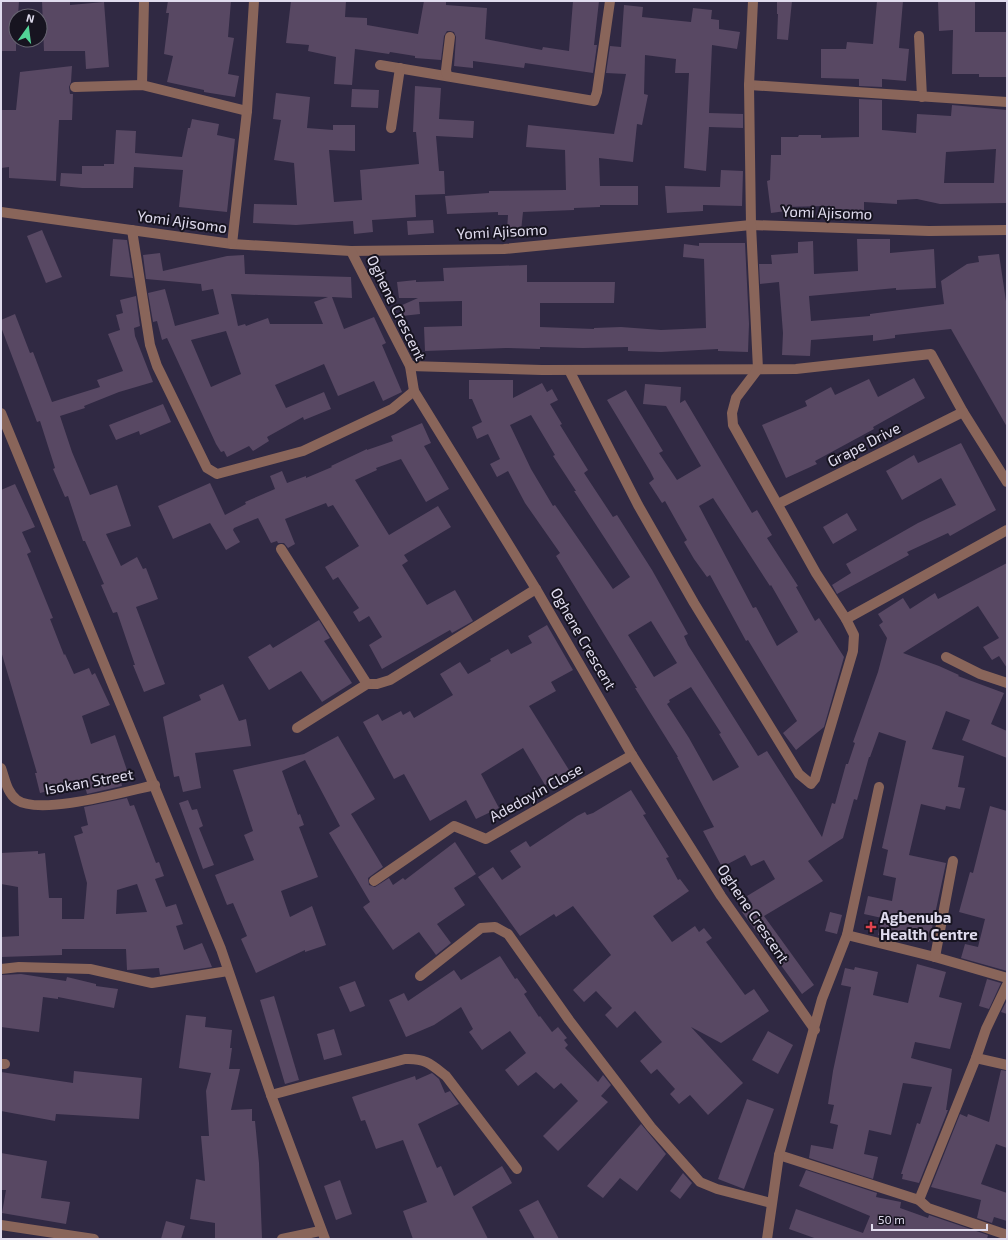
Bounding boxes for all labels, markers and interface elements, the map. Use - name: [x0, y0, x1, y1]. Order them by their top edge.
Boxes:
- north arrow: [8, 8, 48, 48]
- text: N: [25, 11, 36, 25]
- street label: Yomi Ajisomo: [781, 201, 873, 224]
- street label: Yomi Ajisomo: [136, 206, 228, 237]
- street label: Yomi Ajisomo: [456, 220, 548, 243]
- street label: Oghene Crescent: [364, 252, 430, 363]
- street label: Grape Drive: [824, 418, 903, 470]
- street label: Oghene Crescent: [547, 584, 621, 693]
- street label: Adedoyin Close: [486, 759, 585, 825]
- street label: Isokan Street: [43, 764, 135, 798]
- street label: Oghene Crescent: [714, 861, 794, 966]
- place label: Agbenuba Health Centre: [880, 908, 978, 943]
- marker: Agbenuba Health Centre: [865, 921, 877, 933]
- scale bar: [872, 1206, 987, 1232]
- text: 50 m: [878, 1212, 905, 1226]

